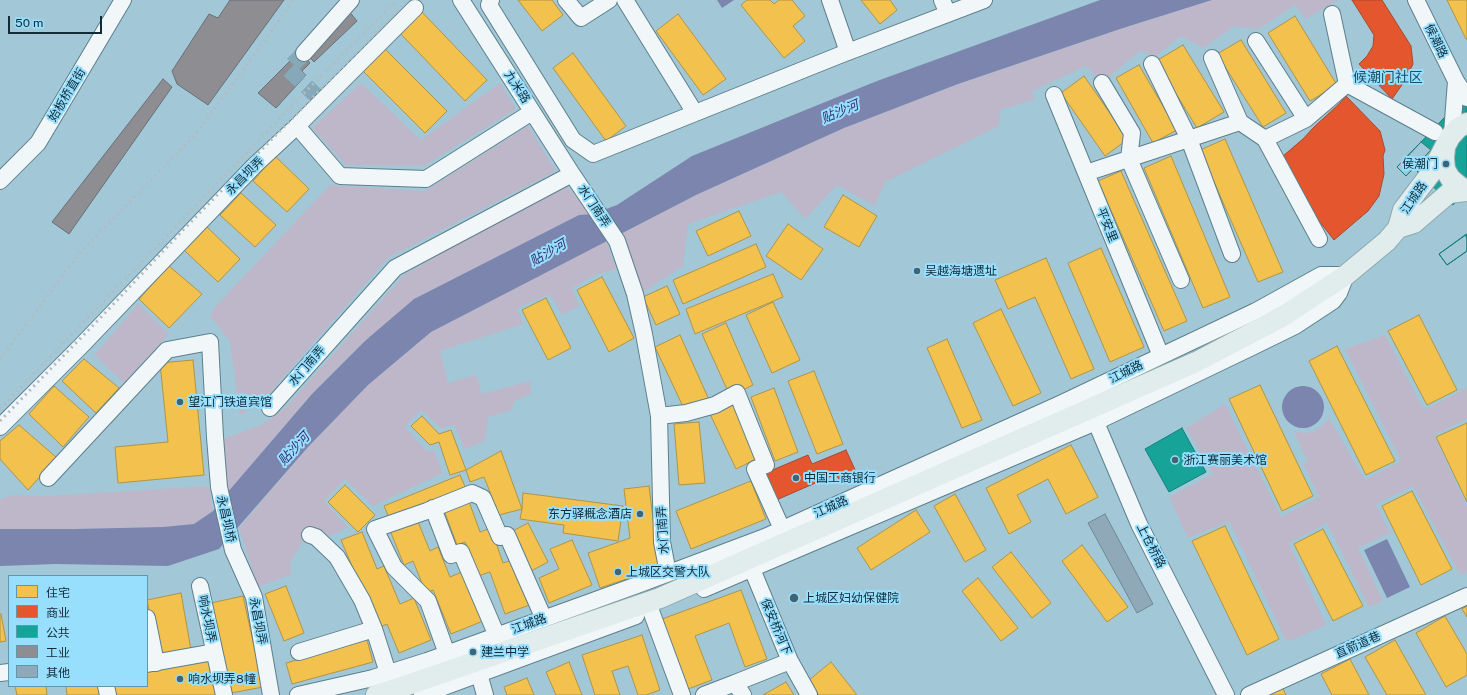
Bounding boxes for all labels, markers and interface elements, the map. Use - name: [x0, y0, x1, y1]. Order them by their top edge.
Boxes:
- scale bar: [10, 8, 104, 34]
- text: 50 m: [15, 16, 43, 30]
- street label: 候潮路: [1422, 22, 1450, 60]
- street label: 始板桥直街: [45, 66, 89, 124]
- street label: 九米路: [501, 68, 533, 106]
- district label: 候潮门社区: [1353, 70, 1423, 86]
- water label: 贴沙河: [819, 97, 861, 127]
- street label: 永昌坝弄: [223, 154, 267, 198]
- place label: 侯潮门: [1402, 157, 1438, 171]
- marker: 侯潮门: [1441, 159, 1451, 169]
- street label: 江城路: [1398, 179, 1430, 217]
- street label: 水门南弄: [575, 182, 613, 230]
- street label: 平安里: [1094, 206, 1120, 244]
- water label: 贴沙河: [527, 236, 569, 270]
- place label: 吴越海塘遗址: [925, 264, 997, 278]
- marker: 吴越海塘遗址: [912, 266, 922, 276]
- street label: 水门南弄: [286, 343, 328, 389]
- street label: 江城路: [1107, 358, 1145, 386]
- place label: 望江门铁道宾馆: [188, 395, 272, 409]
- marker: 望江门铁道宾馆: [175, 397, 185, 407]
- water label: 贴沙河: [275, 429, 313, 469]
- place label: 浙江赛丽美术馆: [1183, 453, 1267, 467]
- marker: 浙江赛丽美术馆: [1170, 455, 1180, 465]
- place label: 中国工商银行: [804, 471, 876, 485]
- marker: 中国工商银行: [791, 473, 801, 483]
- street label: 江城路: [812, 493, 850, 521]
- street label: 永昌坝桥: [214, 494, 238, 544]
- street label: 水门南弄: [654, 506, 672, 554]
- place label: 东方驿概念酒店: [548, 507, 632, 521]
- marker: 东方驿概念酒店: [635, 509, 645, 519]
- street label: 上仓桥路: [1134, 521, 1168, 571]
- place label: 上城区交警大队: [626, 565, 710, 579]
- marker: 上城区交警大队: [613, 567, 623, 577]
- legend: [8, 575, 148, 687]
- text: 住宅: [46, 586, 70, 600]
- place label: 上城区妇幼保健院: [803, 591, 899, 605]
- marker: 上城区妇幼保健院: [788, 592, 800, 604]
- street label: 响水坝弄: [195, 594, 219, 644]
- street label: 永昌坝弄: [246, 596, 270, 646]
- street label: 保安桥河下: [758, 597, 794, 657]
- text: 商业: [46, 606, 70, 620]
- street label: 江城路: [510, 611, 548, 637]
- text: 公共: [46, 626, 70, 640]
- street label: 直箭道巷: [1333, 629, 1383, 661]
- place label: 建兰中学: [481, 645, 529, 659]
- text: 工业: [46, 646, 70, 660]
- marker: 建兰中学: [468, 647, 478, 657]
- text: 其他: [46, 666, 70, 680]
- place label: 响水坝弄8幢: [188, 672, 256, 686]
- marker: 响水坝弄8幢: [175, 674, 185, 684]

